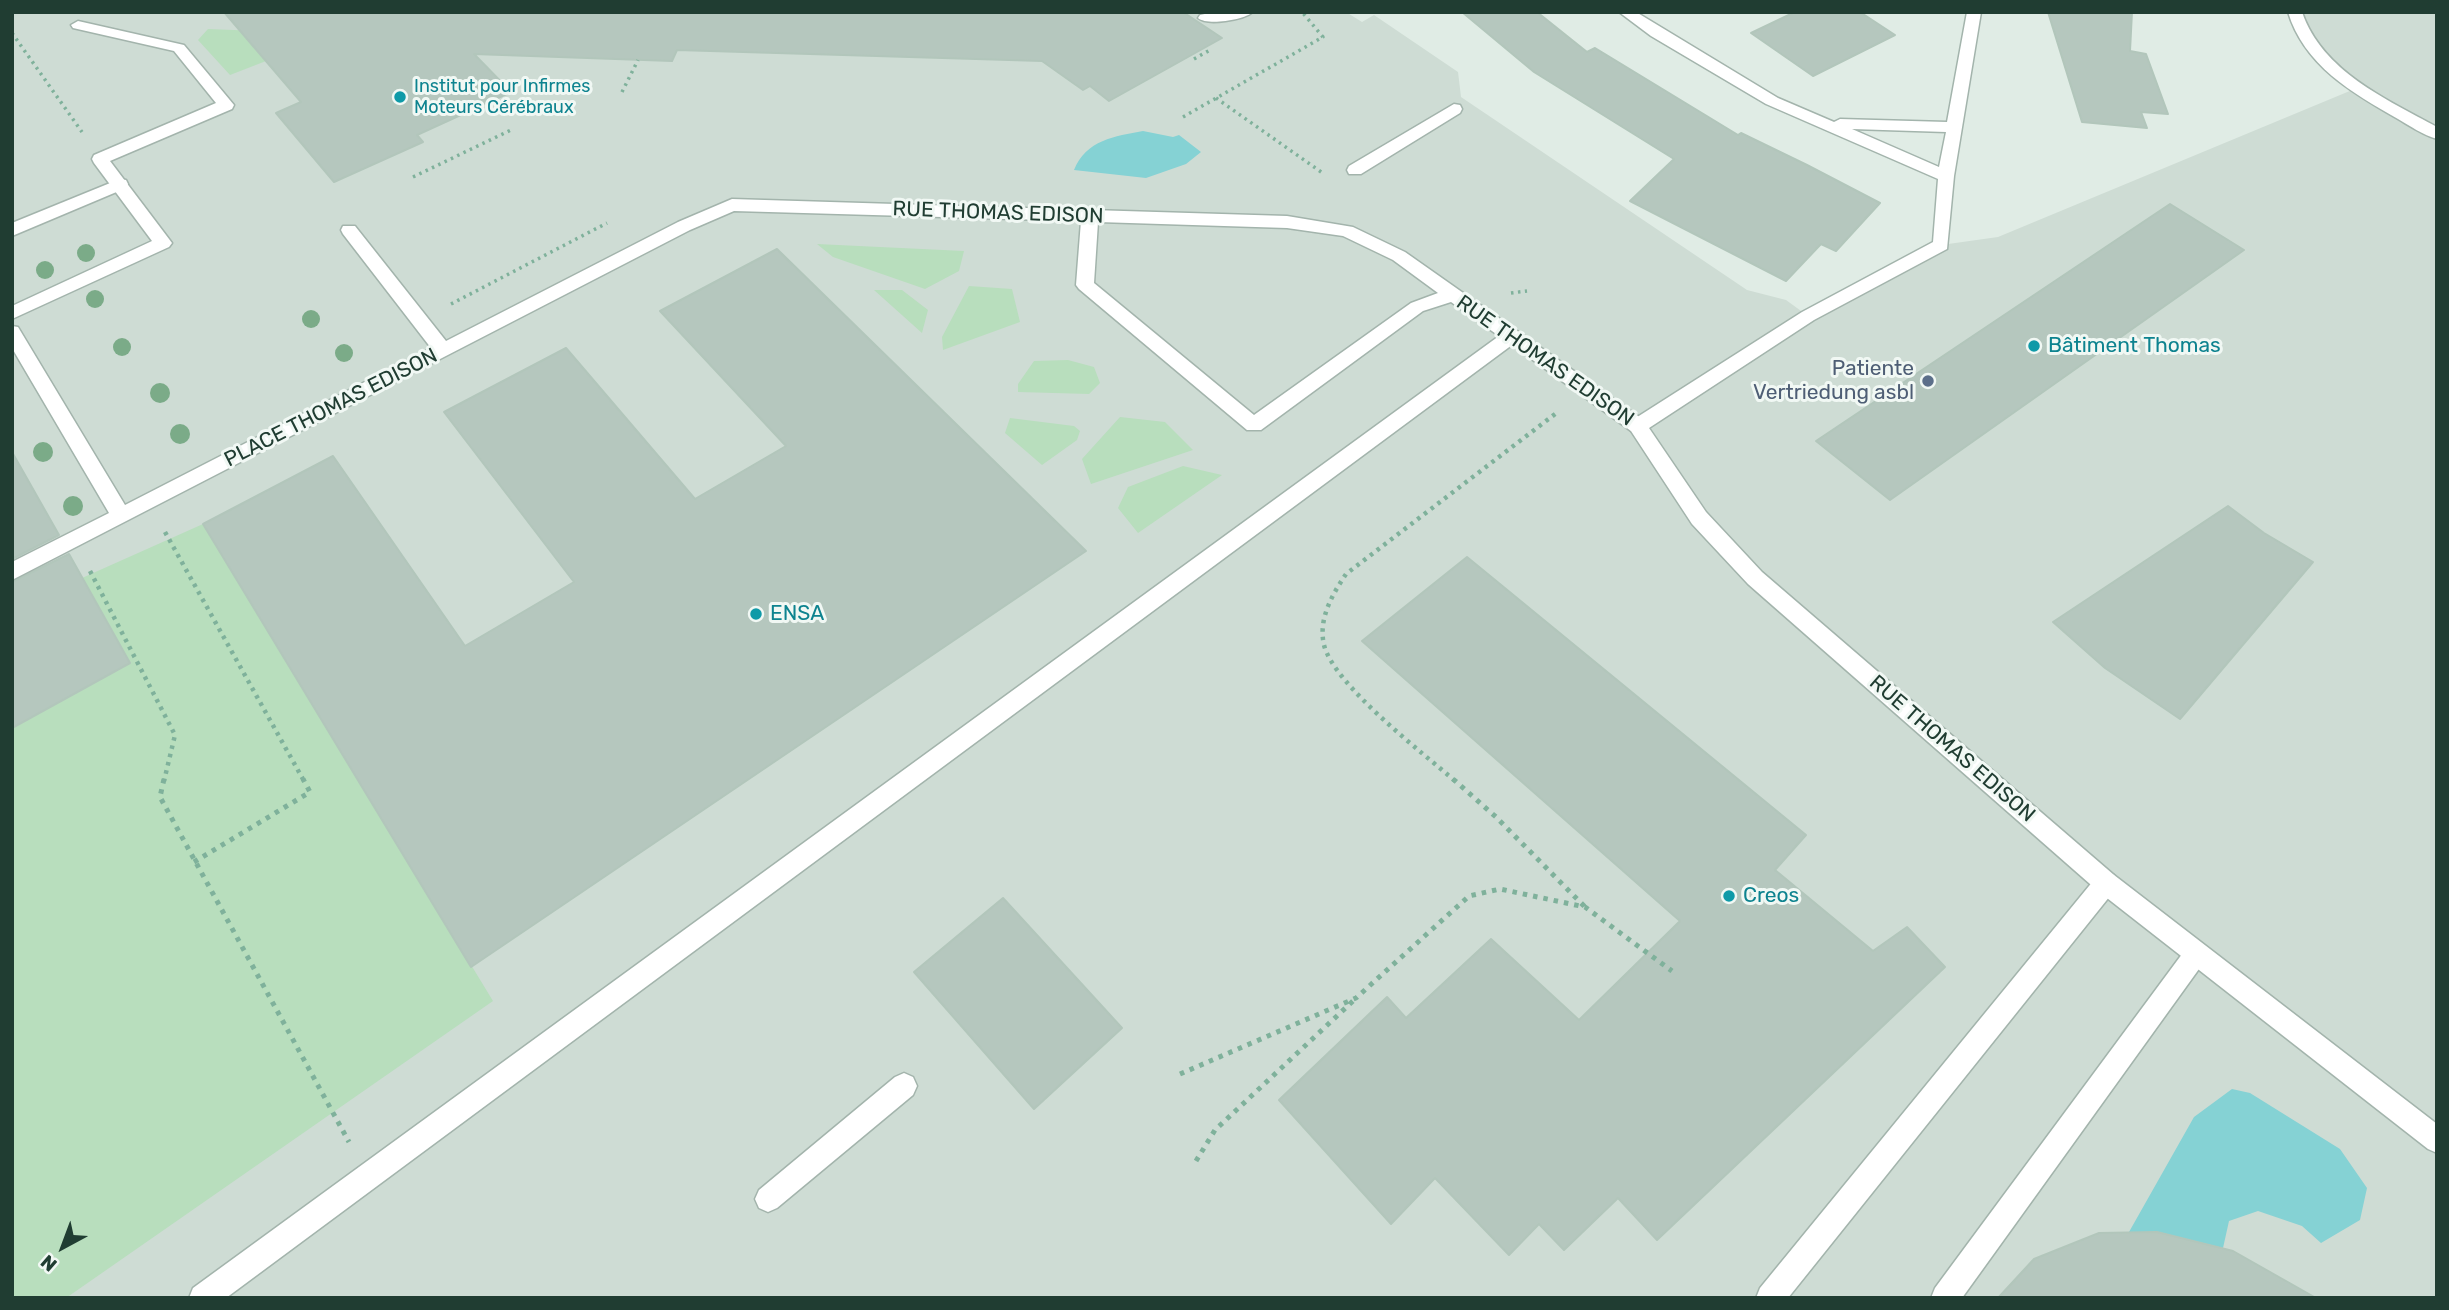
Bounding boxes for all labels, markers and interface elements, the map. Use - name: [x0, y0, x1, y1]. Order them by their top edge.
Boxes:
- place label: Institut pour Infirmes Moteurs Cérébraux: [414, 76, 591, 119]
- marker: Institut pour Infirmes Moteurs Cérébraux: [392, 89, 408, 105]
- street label: RUE THOMAS EDISON: [892, 197, 1104, 229]
- street label: RUE THOMAS EDISON: [1451, 290, 1639, 432]
- place label: Bâtiment Thomas: [2048, 333, 2221, 359]
- marker: Bâtiment Thomas: [2026, 338, 2042, 354]
- street label: PLACE THOMAS EDISON: [220, 343, 442, 473]
- place label: Patiente Vertriedung asbl: [1753, 356, 1914, 406]
- marker: Patiente Vertriedung asbl: [1920, 373, 1936, 389]
- place label: ENSA: [770, 601, 824, 627]
- marker: ENSA: [748, 606, 764, 622]
- street label: RUE THOMAS EDISON: [1864, 670, 2040, 828]
- place label: Creos: [1743, 883, 1799, 909]
- marker: Creos: [1721, 888, 1737, 904]
- north arrow: [28, 1212, 98, 1282]
- text: N: [36, 1250, 62, 1276]

